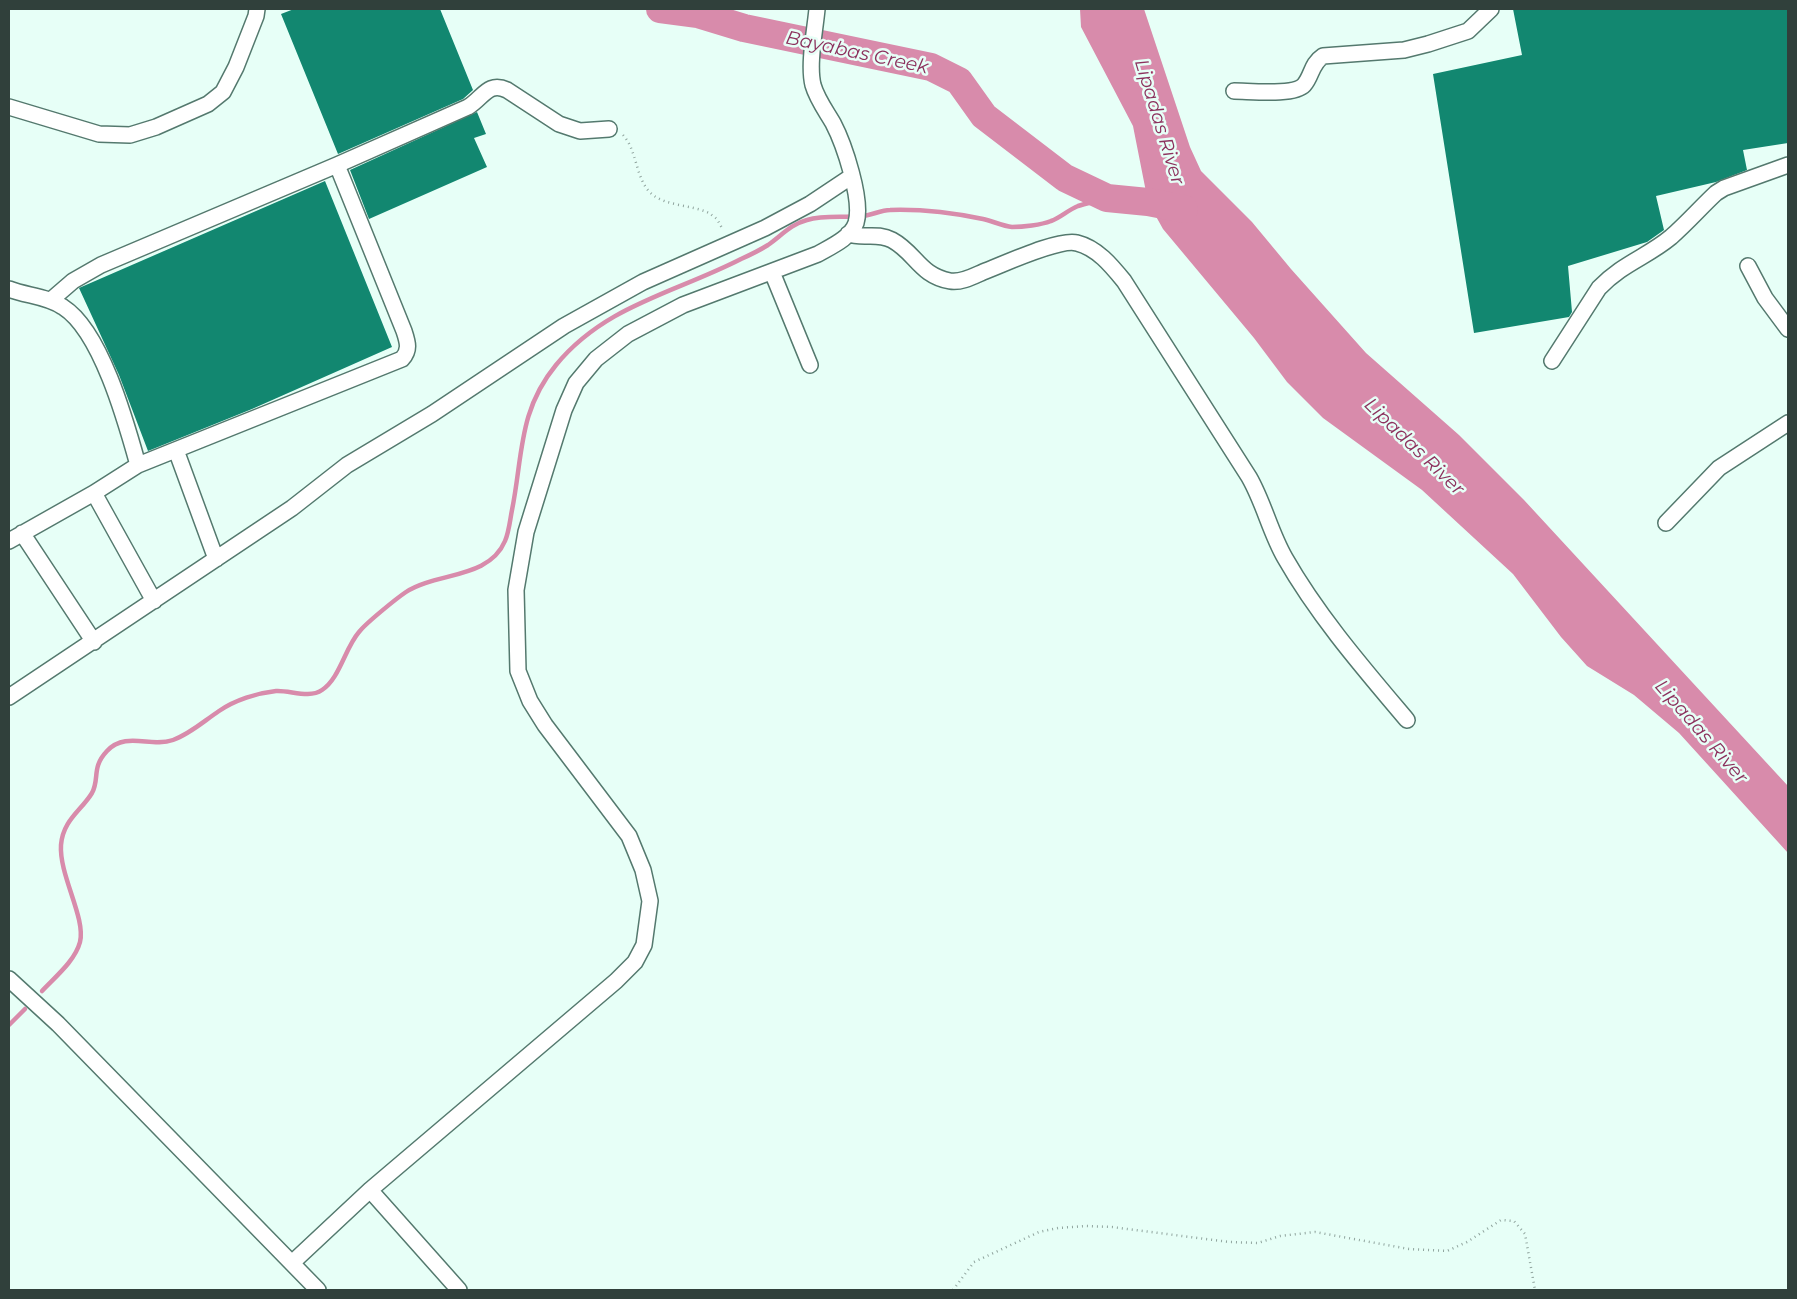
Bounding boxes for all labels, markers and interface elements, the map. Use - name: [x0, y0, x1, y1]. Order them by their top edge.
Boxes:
- water label: Bayabas Creek: [784, 27, 930, 79]
- water label: Lipadas River: [1129, 56, 1189, 188]
- water label: Lipadas River: [1359, 394, 1469, 500]
- water label: Lipadas River: [1650, 675, 1752, 789]

